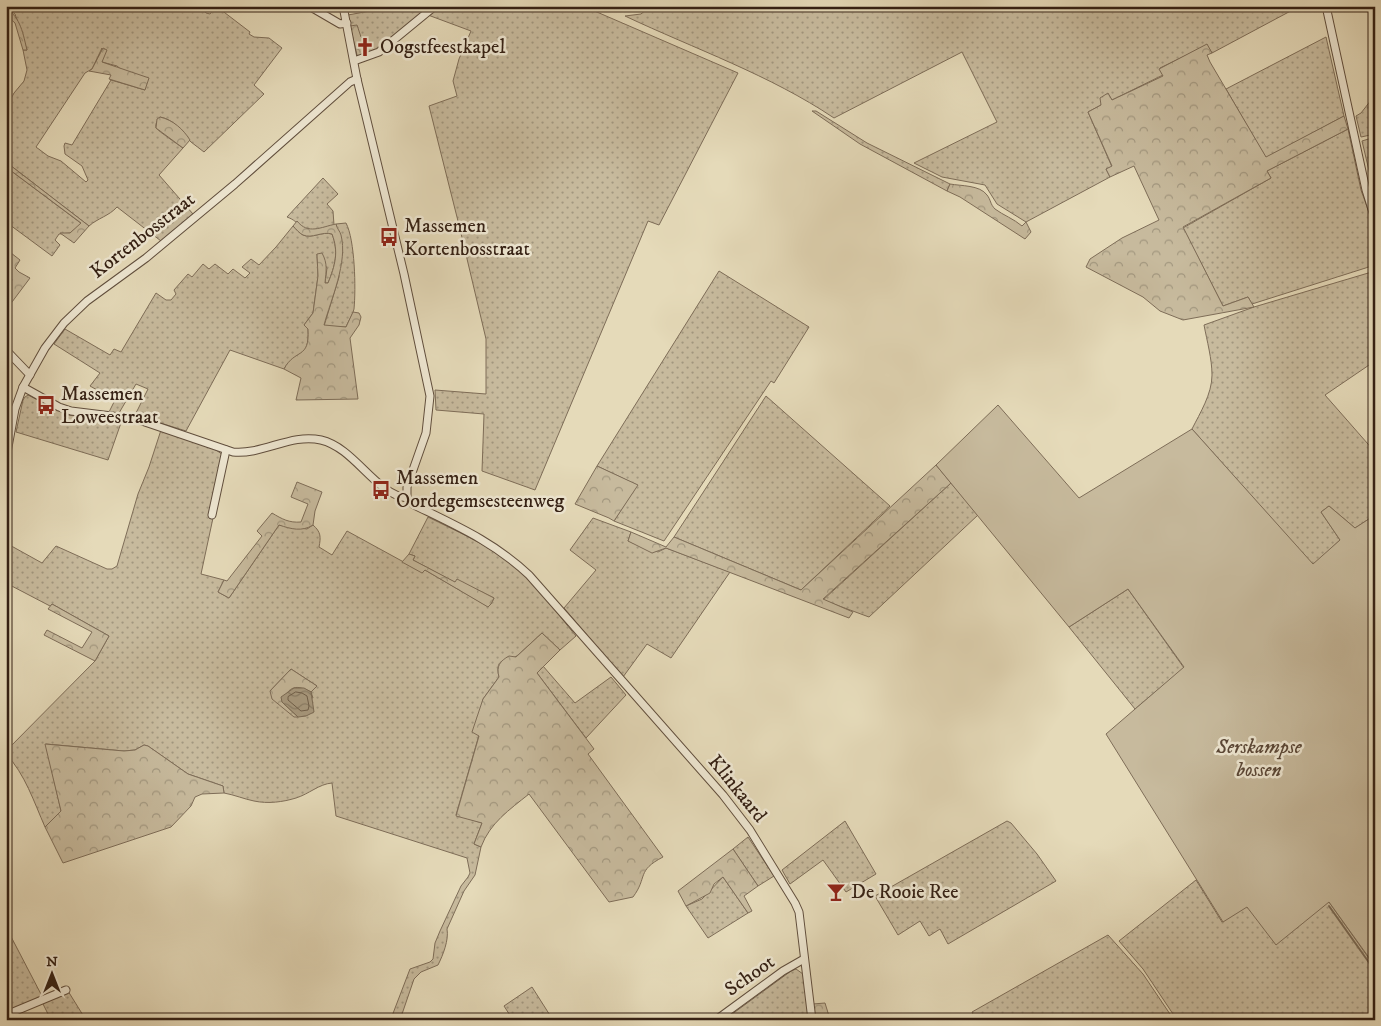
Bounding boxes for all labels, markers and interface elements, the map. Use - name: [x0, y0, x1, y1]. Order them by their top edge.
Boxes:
- place label: Oogstfeestkapel: [380, 35, 505, 60]
- church icon: Oogstfeestkapel: [354, 36, 376, 58]
- street label: Kortenbosstraat: [86, 187, 200, 285]
- place label: Massemen Kortenbosstraat: [404, 214, 530, 262]
- bus stop icon: Massemen Kortenbosstraat: [378, 226, 400, 248]
- place label: Massemen Loweestraat: [61, 382, 158, 430]
- bus stop icon: Massemen Loweestraat: [35, 394, 57, 416]
- place label: Massemen Oordegemsesteenweg: [396, 466, 565, 514]
- bus stop icon: Massemen Oordegemsesteenweg: [370, 479, 392, 501]
- park label: Serskampse bossen: [1215, 735, 1303, 783]
- street label: Klinkaard: [702, 750, 772, 828]
- place label: De Rooie Ree: [851, 880, 959, 905]
- bar icon: De Rooie Ree: [825, 881, 847, 903]
- north arrow: [28, 948, 78, 998]
- street label: Schoot: [720, 950, 780, 1002]
- text: N: [46, 953, 58, 971]

